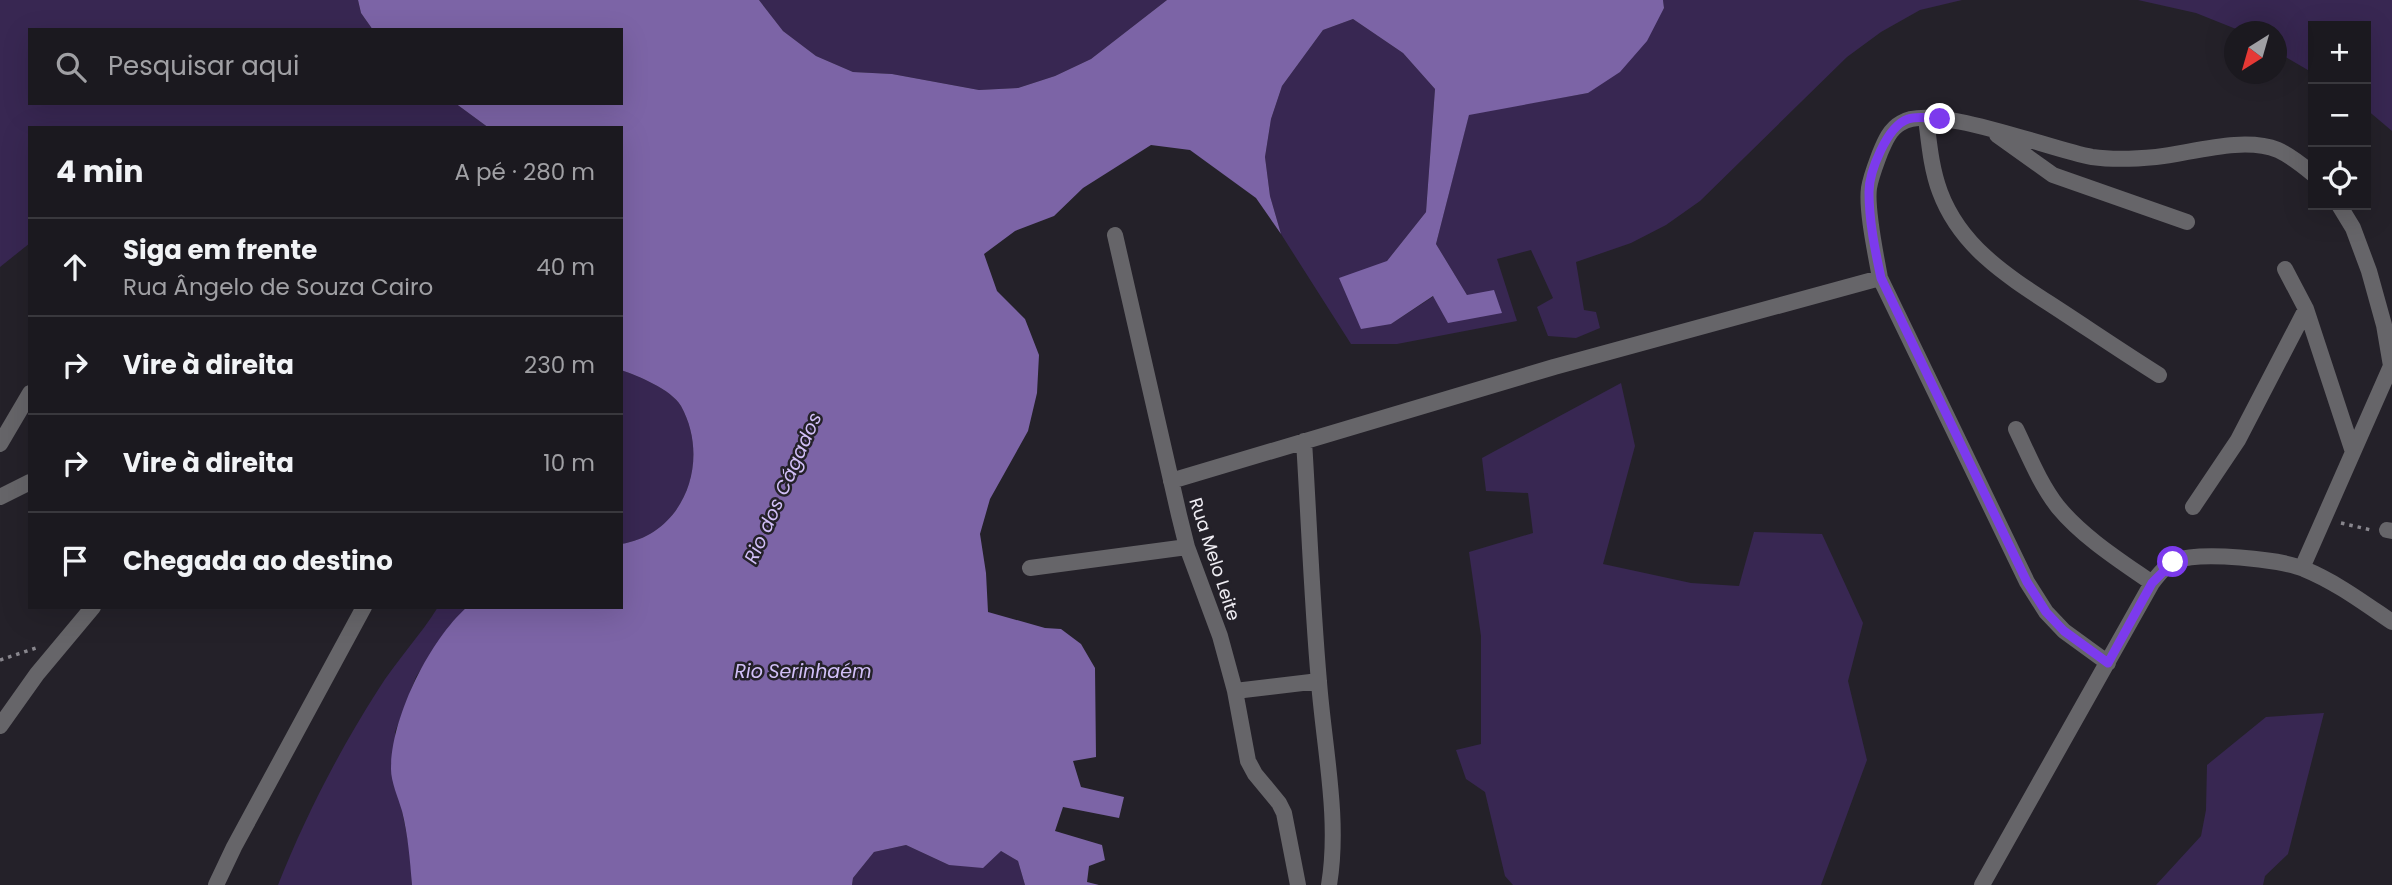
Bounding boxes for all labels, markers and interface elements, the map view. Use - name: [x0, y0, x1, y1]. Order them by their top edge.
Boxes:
- north arrow: [2224, 21, 2287, 84]
- map controls: [2308, 21, 2371, 210]
- button: +: [2308, 21, 2371, 84]
- search box: [28, 28, 623, 105]
- icon: search: [52, 48, 90, 86]
- text: Pesquisar aqui: [108, 48, 299, 84]
- button: −: [2308, 84, 2371, 147]
- route end: [1924, 103, 1955, 134]
- button: locate: [2308, 147, 2371, 210]
- text: 4 min: [56, 150, 144, 193]
- text: A pé · 280 m: [454, 156, 595, 188]
- text: Siga em frente: [123, 232, 317, 268]
- icon: ahead: [56, 248, 94, 286]
- text: 40 m: [536, 251, 595, 283]
- text: Rua Ângelo de Souza Cairo: [123, 271, 433, 303]
- icon: right: [56, 346, 94, 384]
- text: Vire à direita: [123, 347, 294, 383]
- text: 230 m: [524, 349, 595, 381]
- water label: Rio dos Cágados: [738, 408, 828, 568]
- icon: right: [56, 444, 94, 482]
- text: Vire à direita: [123, 445, 294, 481]
- text: 10 m: [543, 447, 595, 479]
- street label: Rua Melo Leite: [1183, 494, 1247, 624]
- icon: arrive: [56, 542, 94, 580]
- text: Chegada ao destino: [123, 543, 393, 579]
- route start: [2157, 546, 2188, 577]
- water label: Rio Serinhaém: [734, 658, 872, 685]

